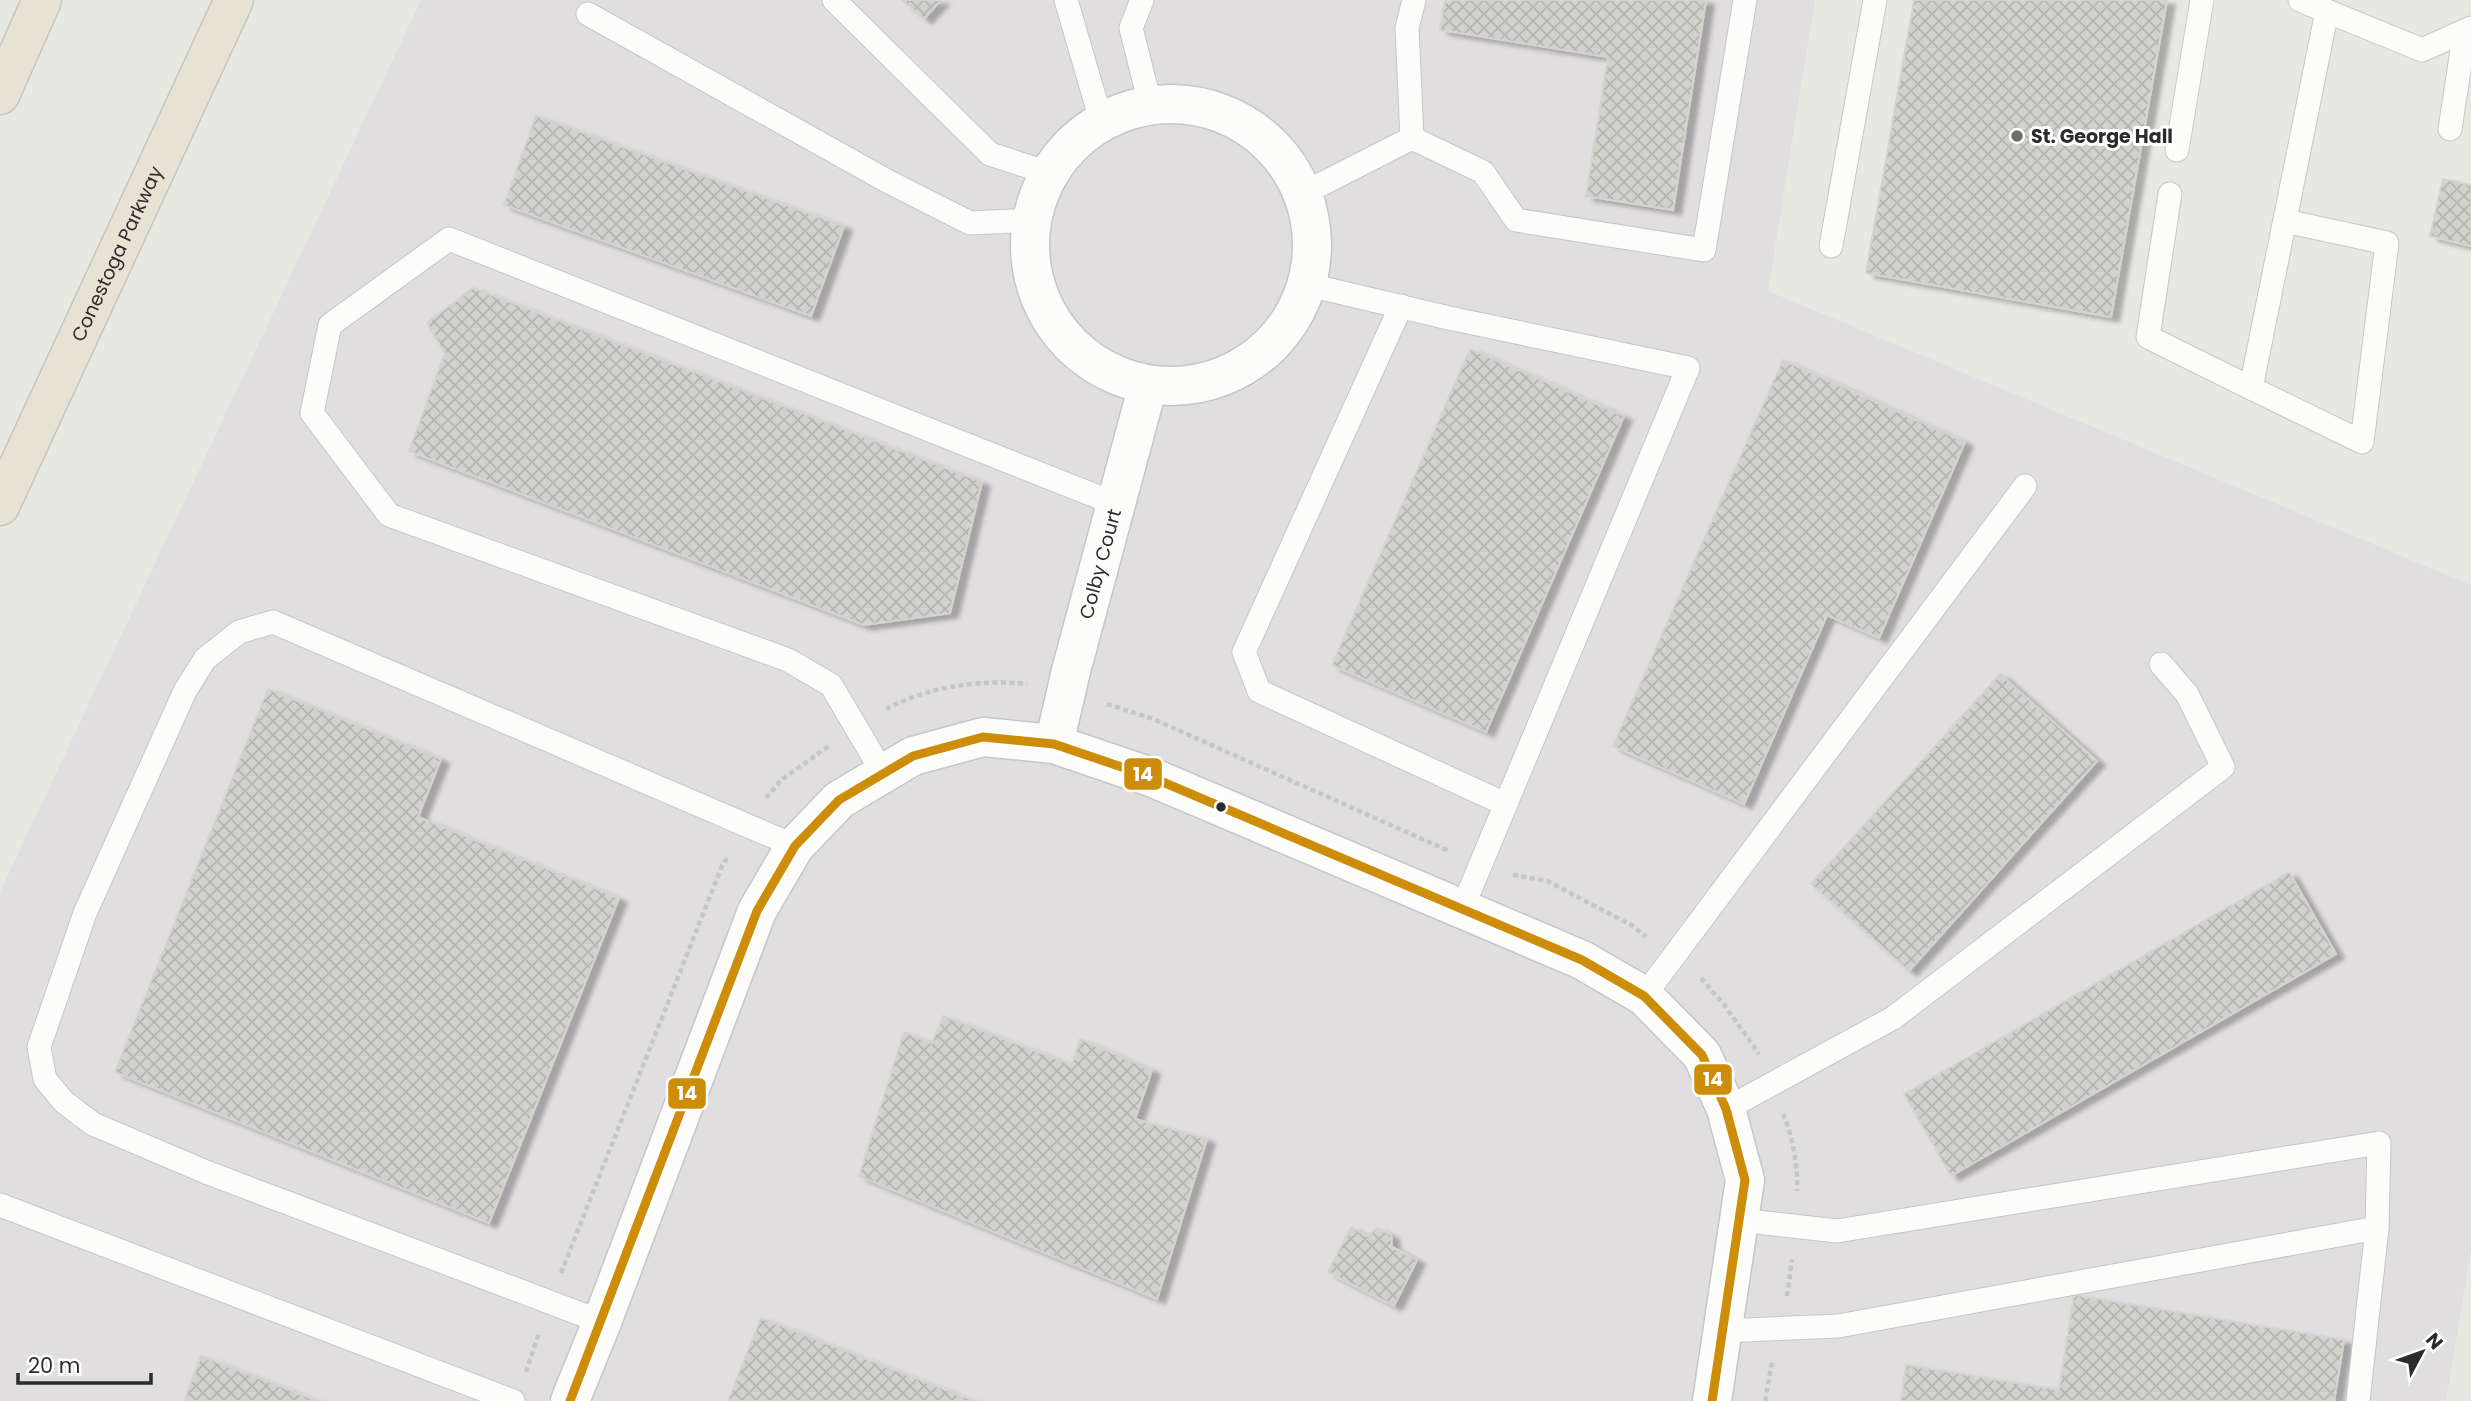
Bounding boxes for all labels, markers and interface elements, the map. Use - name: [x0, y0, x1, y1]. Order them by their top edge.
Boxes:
- place label: St. George Hall: [2031, 123, 2173, 150]
- marker: St. George Hall: [2009, 128, 2025, 144]
- street label: Conestoga Parkway: [64, 161, 169, 346]
- street label: Colby Court: [1072, 506, 1128, 622]
- line badge: 14: [1123, 757, 1163, 791]
- text: 14: [1133, 761, 1153, 788]
- unlabelled marker: [1214, 800, 1228, 814]
- line badge: 14: [1693, 1063, 1733, 1096]
- text: 14: [1703, 1066, 1723, 1093]
- line badge: 14: [667, 1077, 707, 1110]
- text: 14: [677, 1080, 697, 1107]
- north arrow: [2387, 1317, 2457, 1387]
- text: N: [2420, 1327, 2449, 1355]
- scale bar: [18, 1342, 150, 1386]
- text: 20 m: [28, 1351, 81, 1380]

